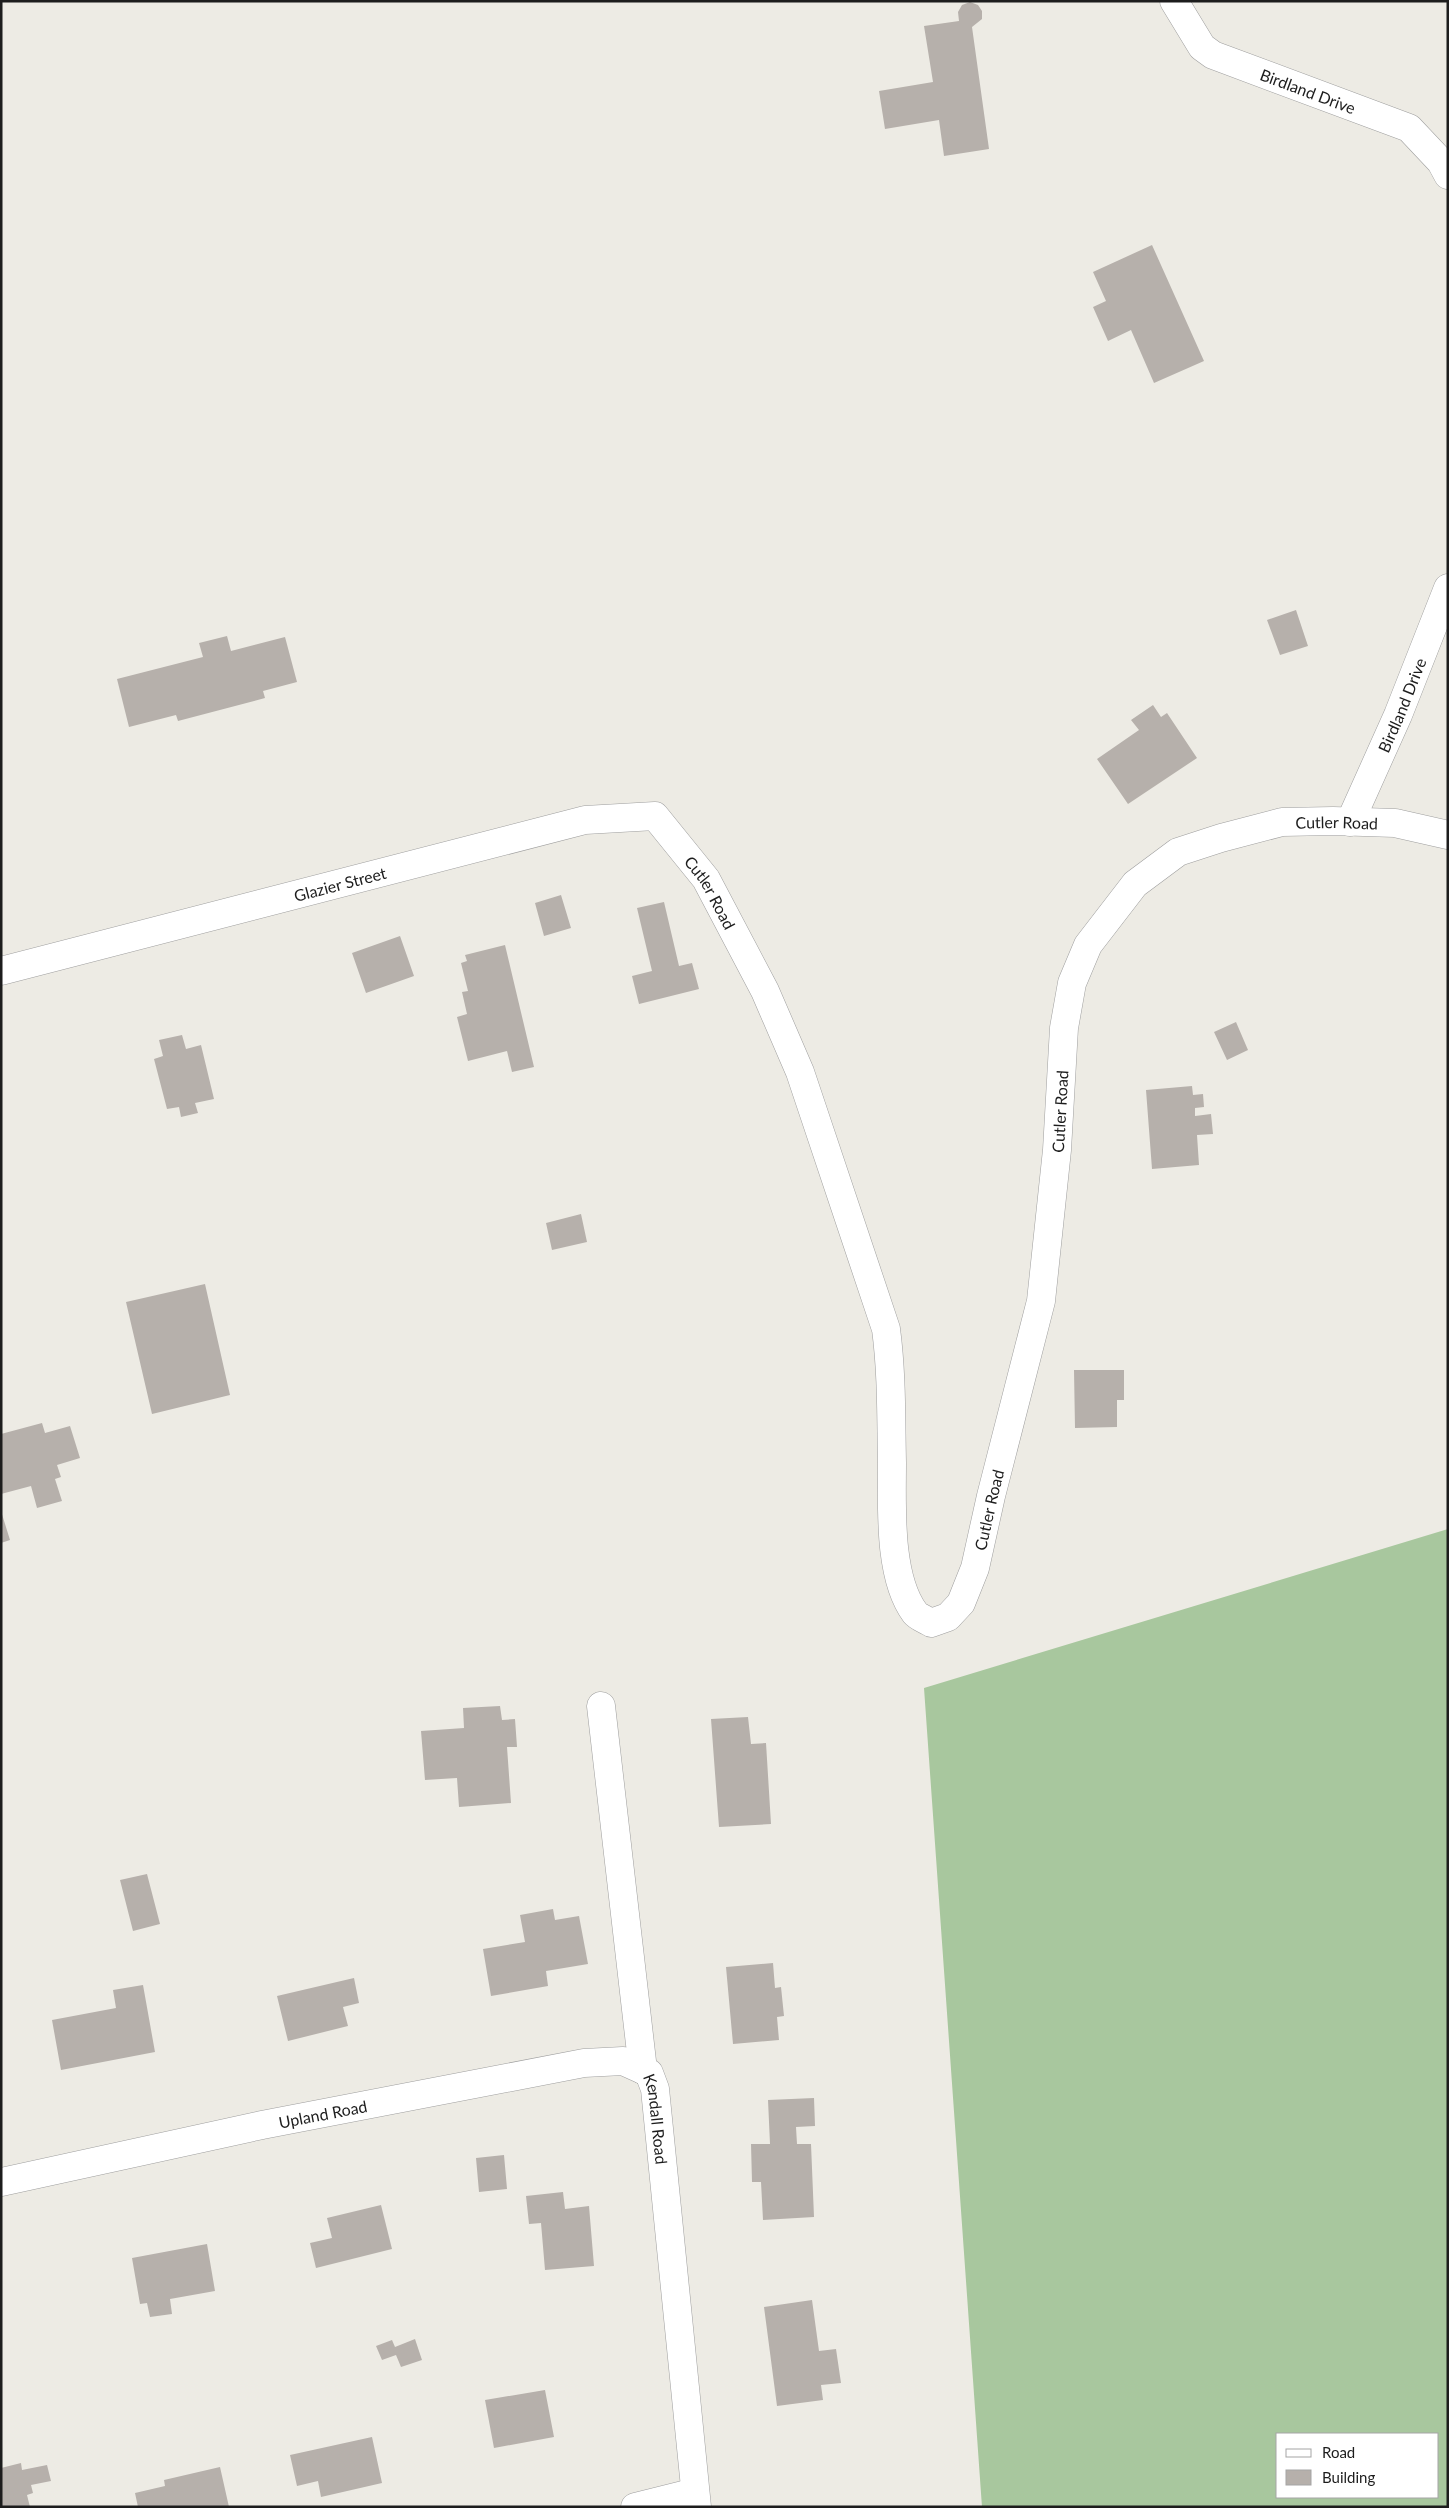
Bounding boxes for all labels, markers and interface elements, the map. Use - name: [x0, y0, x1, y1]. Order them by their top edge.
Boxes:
- street label: Birdland Drive: [1258, 64, 1359, 117]
- street label: Birdland Drive: [1373, 655, 1429, 755]
- street label: Cutler Road: [1295, 812, 1378, 832]
- street label: Cutler Road: [681, 852, 740, 932]
- street label: Glazier Street: [292, 862, 388, 904]
- street label: Cutler Road: [1047, 1069, 1071, 1153]
- street label: Cutler Road: [970, 1467, 1007, 1552]
- street label: Kendall Road: [641, 2071, 672, 2165]
- street label: Upland Road: [277, 2095, 369, 2131]
- legend: [1276, 2433, 1439, 2498]
- text: Road: [1322, 2443, 1355, 2461]
- text: Building: [1322, 2468, 1375, 2486]

